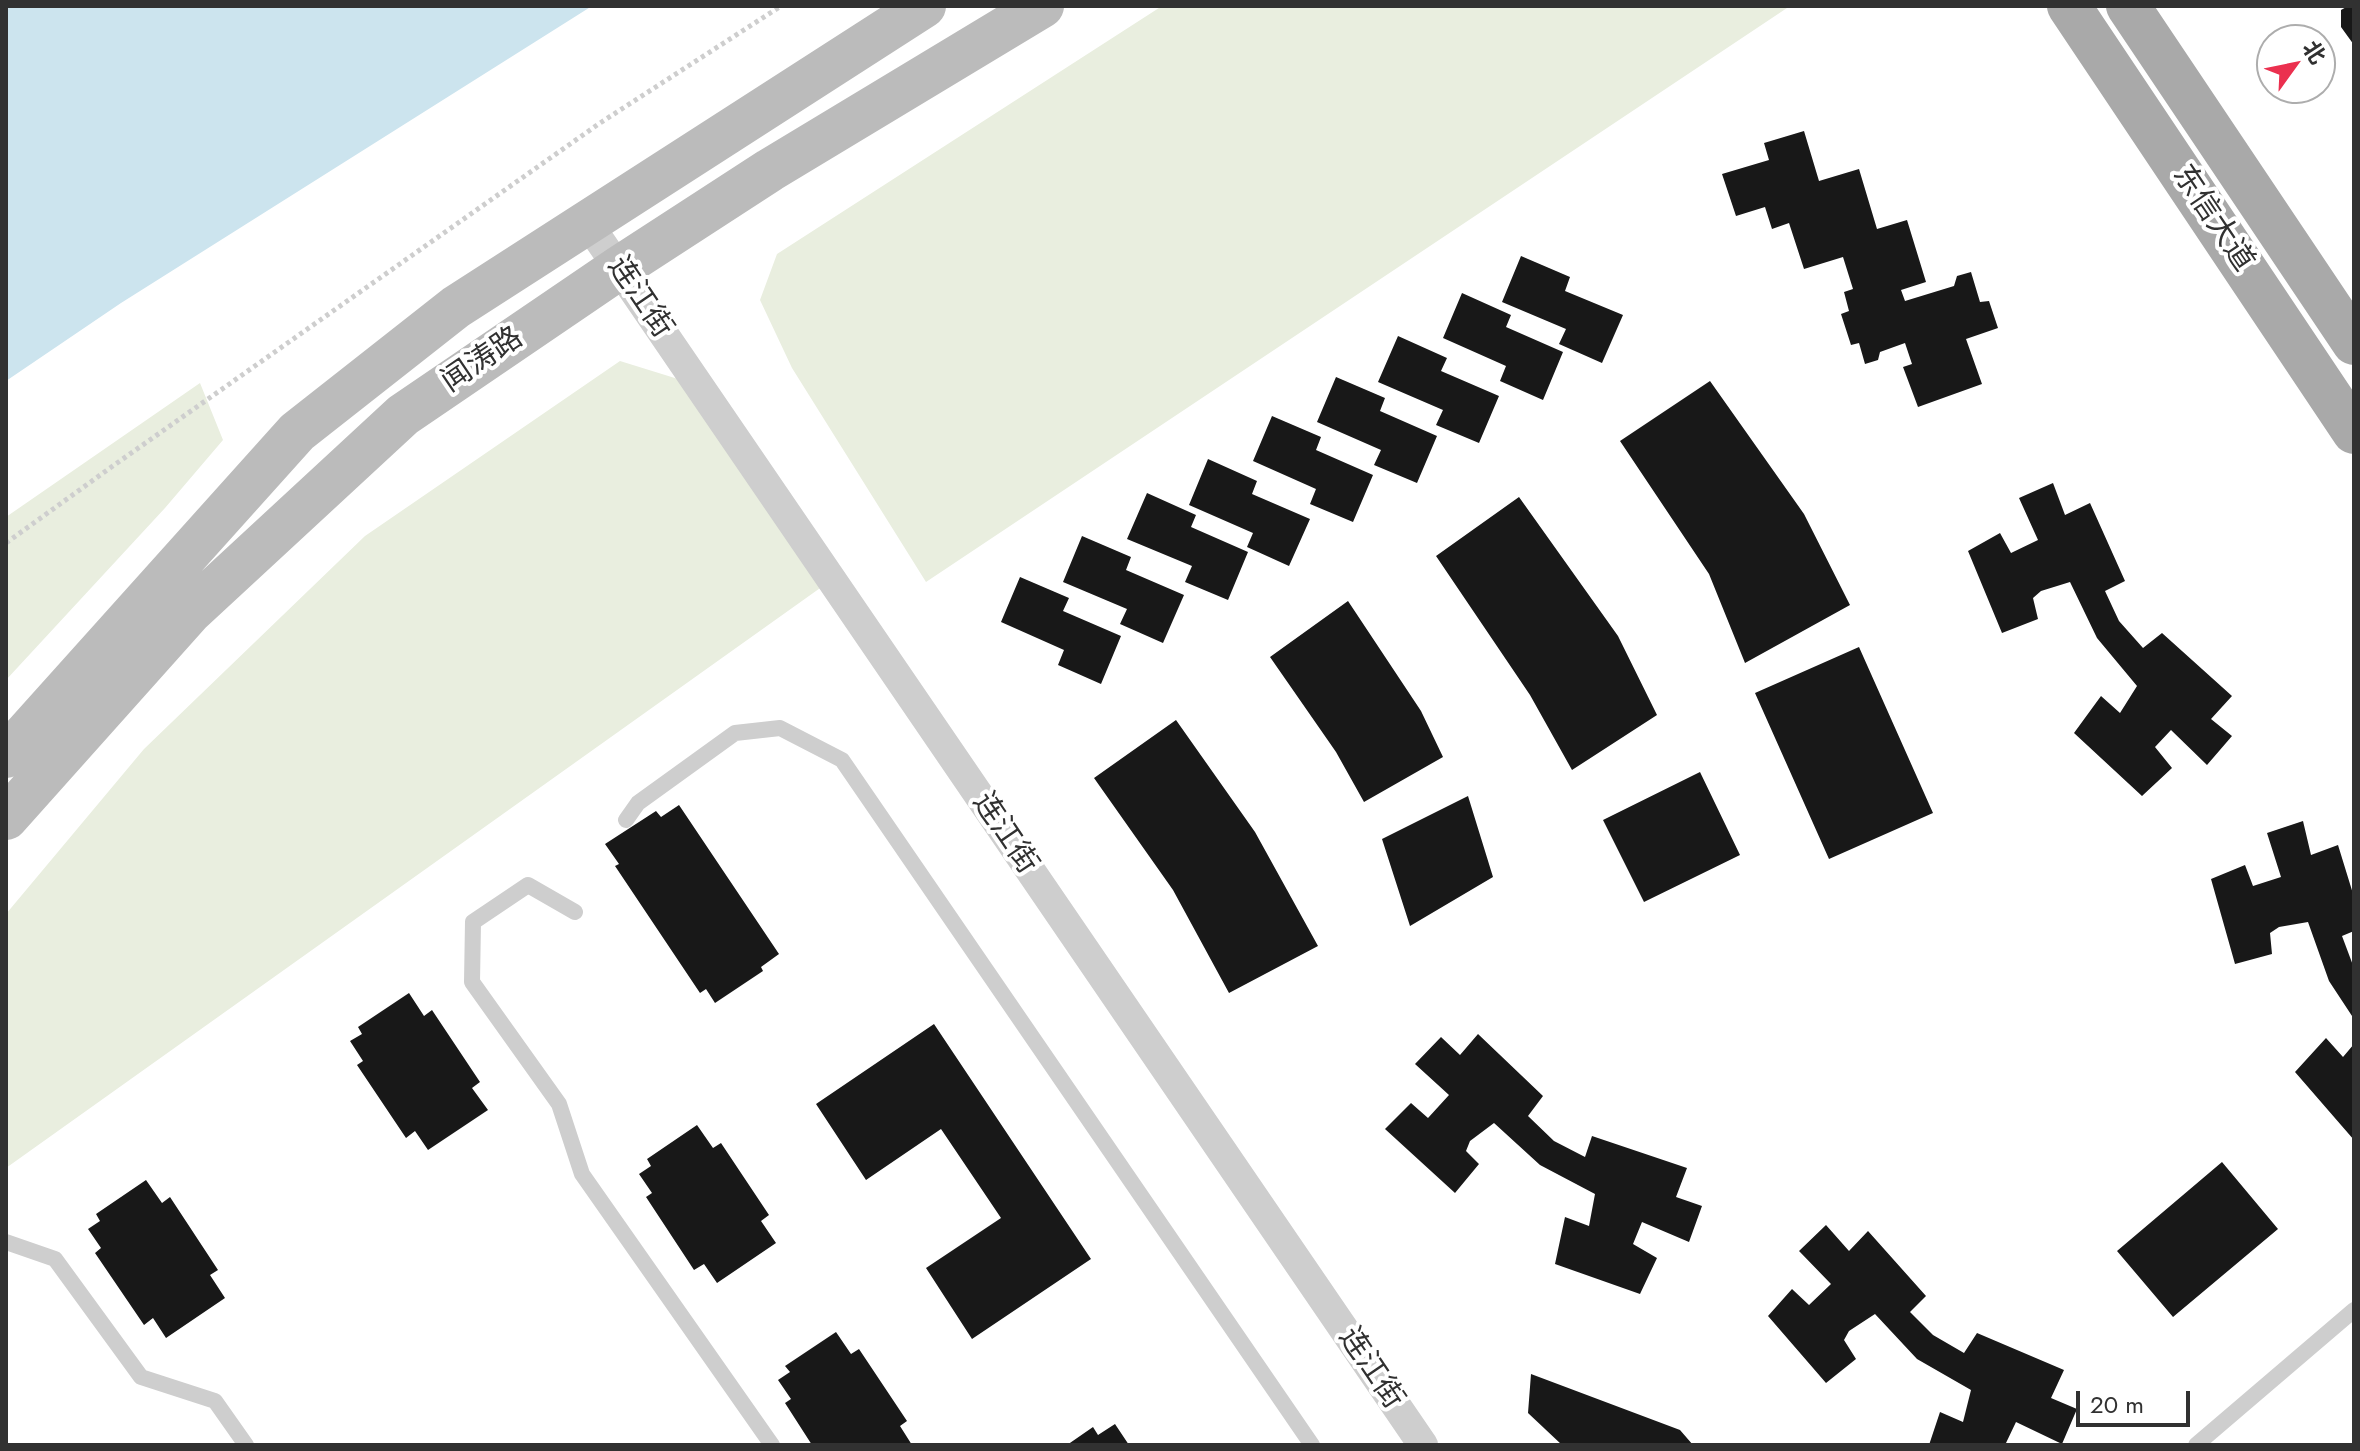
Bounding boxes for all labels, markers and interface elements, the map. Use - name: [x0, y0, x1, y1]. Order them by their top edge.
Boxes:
- north arrow: [2256, 24, 2336, 104]
- text: 北: [2295, 34, 2334, 70]
- street label: 东信大道: [2164, 159, 2260, 279]
- street label: 连江街: [599, 251, 679, 345]
- street label: 闻涛路: [436, 321, 530, 401]
- street label: 连江街: [964, 787, 1044, 881]
- street label: 连江街: [1330, 1322, 1410, 1416]
- scale bar: [2080, 1375, 2194, 1425]
- text: 20 m: [2090, 1387, 2144, 1422]

